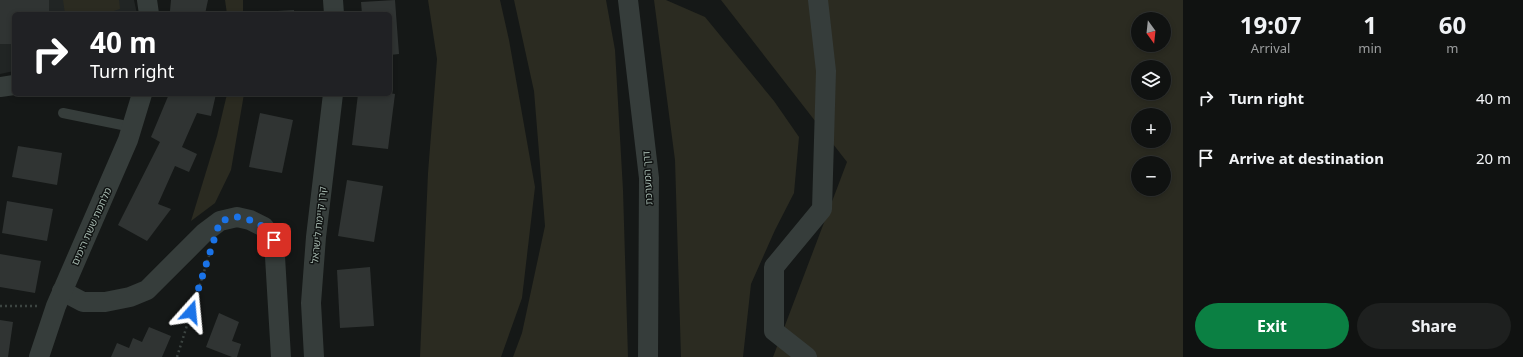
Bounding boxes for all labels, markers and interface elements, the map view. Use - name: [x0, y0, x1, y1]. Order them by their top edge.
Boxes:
- text: 19:07: [1240, 8, 1301, 41]
- text: 1: [1363, 8, 1377, 41]
- text: 60: [1439, 8, 1466, 41]
- north arrow: [1131, 12, 1171, 52]
- map controls: [1131, 12, 1171, 196]
- text: 40 m: [90, 23, 157, 61]
- icon: right: [24, 28, 76, 80]
- text: Arrival: [1251, 39, 1290, 57]
- text: min: [1358, 39, 1382, 57]
- text: m: [1446, 39, 1459, 57]
- text: Turn right: [90, 59, 174, 83]
- button: layers: [1131, 60, 1171, 100]
- icon: right: [1195, 87, 1217, 109]
- text: Turn right: [1229, 88, 1304, 108]
- text: 40 m: [1476, 88, 1511, 108]
- button: +: [1131, 108, 1171, 148]
- icon: arrive: [1195, 147, 1217, 169]
- text: Arrive at destination: [1229, 148, 1384, 168]
- text: 20 m: [1476, 148, 1511, 168]
- street label: דרך המערכת: [639, 150, 655, 205]
- button: −: [1131, 156, 1171, 196]
- street label: מלחמת ששת הימים: [68, 185, 115, 267]
- street label: קרן קיימת לישראל: [307, 186, 329, 264]
- pin: [257, 223, 291, 257]
- icon: arrive: [263, 229, 285, 251]
- position arrow: [170, 291, 212, 333]
- button: Exit: [1195, 303, 1349, 349]
- button: Share: [1357, 303, 1511, 349]

